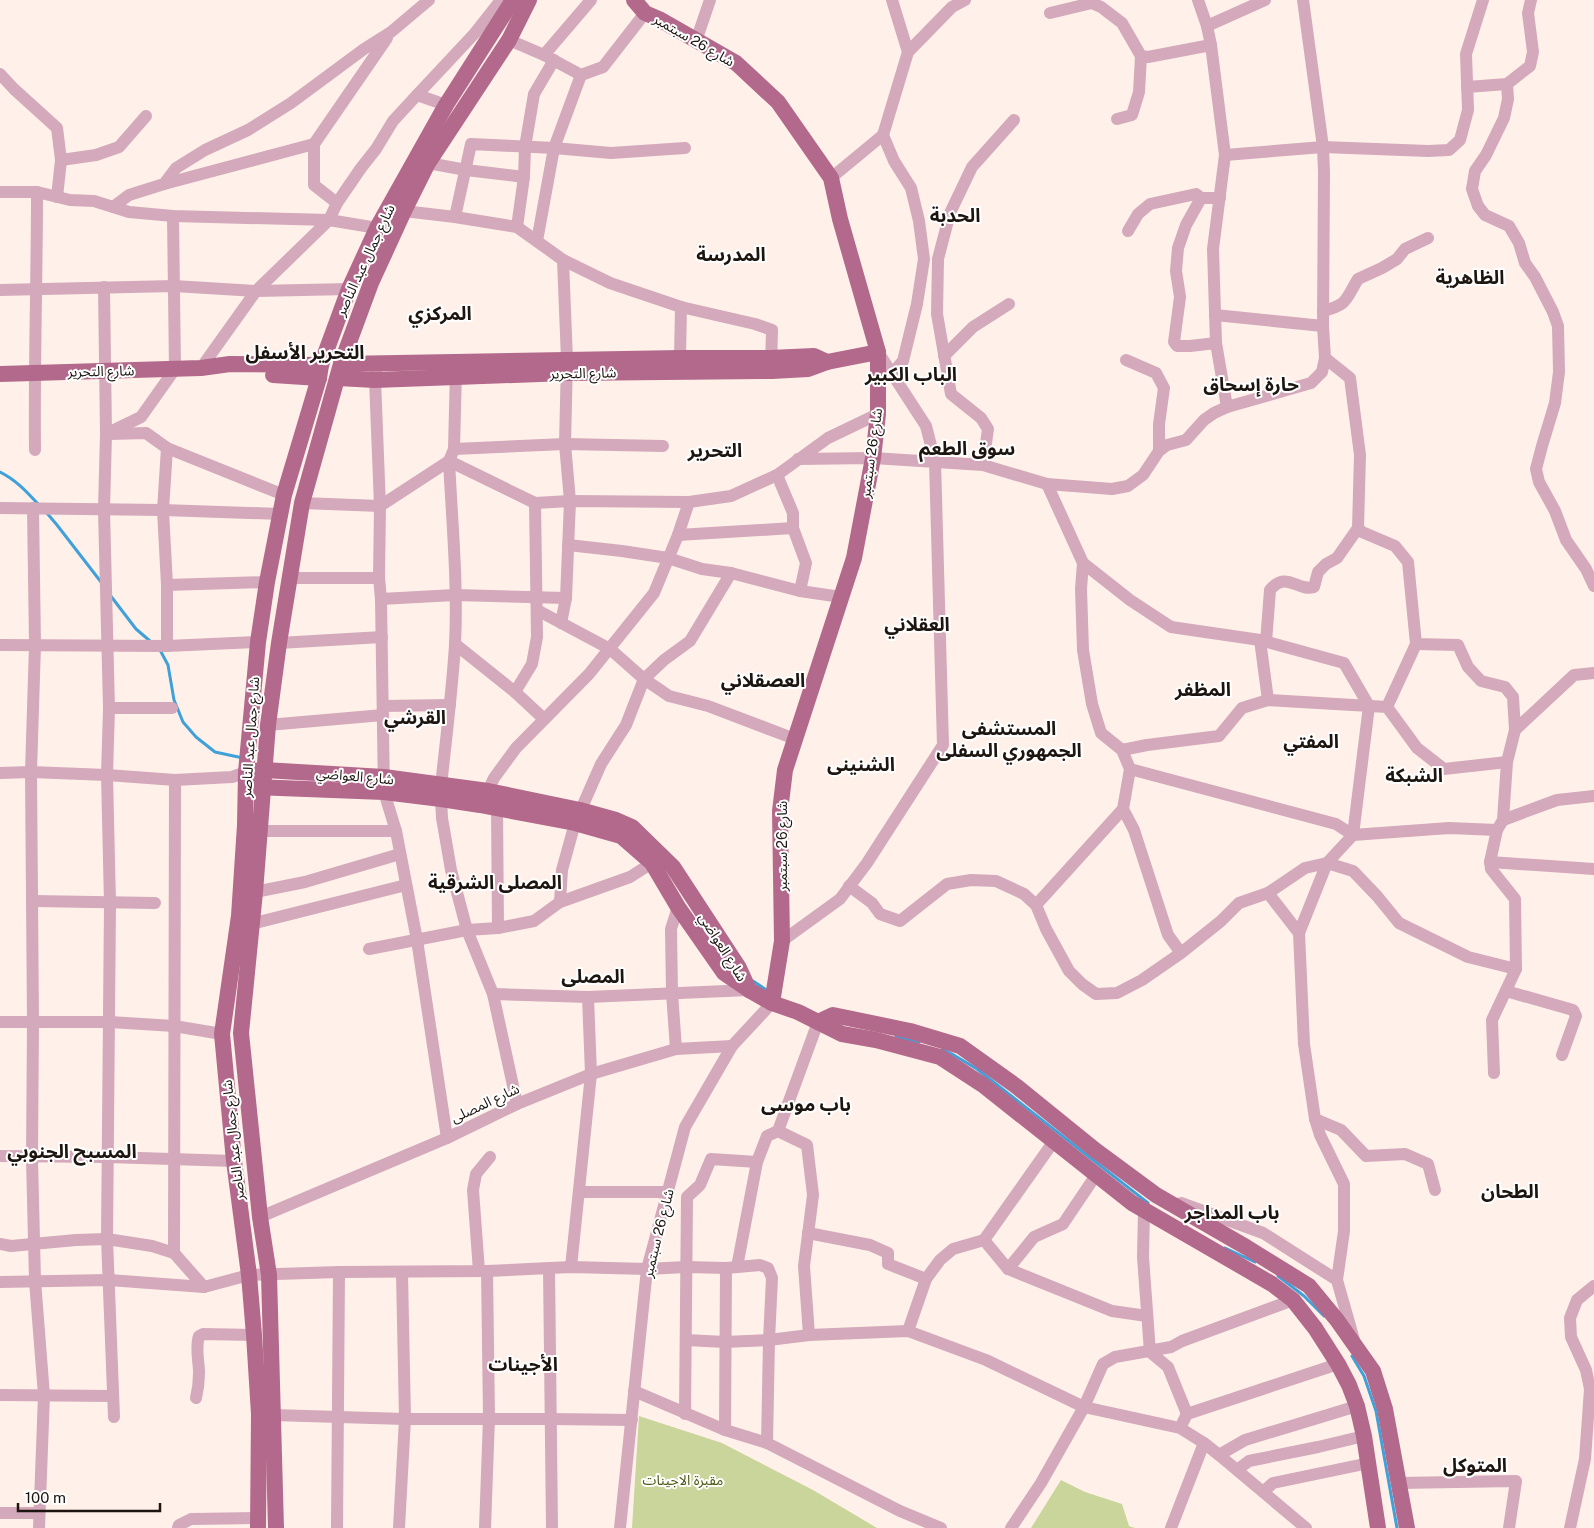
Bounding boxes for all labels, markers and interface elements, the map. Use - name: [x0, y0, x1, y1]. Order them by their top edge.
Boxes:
- street label: شارع 26 سبتمبر: [648, 10, 737, 72]
- street label: شارع جمال عبد الناصر: [332, 202, 401, 320]
- district label: الحدبة: [930, 204, 980, 226]
- district label: المدرسة: [696, 243, 766, 266]
- district label: الظاهرية: [1436, 266, 1504, 289]
- district label: المركزي: [408, 302, 472, 328]
- district label: التحرير الأسفل: [246, 341, 365, 364]
- street label: شارع التحرير: [67, 362, 135, 383]
- district label: الباب الكبير: [864, 363, 957, 386]
- street label: شارع التحرير: [549, 364, 617, 385]
- district label: حارة إسحاق: [1203, 373, 1299, 397]
- street label: شارع 26 سبتمبر: [857, 407, 888, 500]
- district label: سوق الطعم: [919, 437, 1015, 463]
- district label: التحرير: [687, 439, 742, 462]
- district label: العقلاني: [884, 613, 950, 639]
- district label: العصقلاني: [721, 669, 805, 695]
- street label: شارع جمال عبد الناصر: [238, 676, 265, 799]
- district label: المظفر: [1174, 678, 1231, 701]
- district label: القرشي: [384, 706, 446, 732]
- district label: المستشفى الجمهوري السفلى: [936, 717, 1082, 765]
- district label: المفتي: [1283, 730, 1339, 756]
- district label: الشنينى: [827, 753, 895, 775]
- district label: الشبكة: [1385, 764, 1443, 786]
- street label: شارع العواضي: [315, 765, 394, 791]
- street label: شارع 26 سبتمبر: [774, 801, 793, 892]
- district label: المصلى الشرقية: [428, 871, 562, 894]
- street label: شارع العواضي: [693, 910, 750, 986]
- district label: المصلى: [561, 965, 625, 987]
- street label: شارع جمال عبد الناصر: [219, 1079, 250, 1202]
- street label: شارع المصلى: [448, 1080, 523, 1129]
- district label: باب موسى: [761, 1093, 851, 1115]
- district label: المسبح الجنوبي: [7, 1140, 137, 1166]
- district label: الطحان: [1481, 1180, 1539, 1202]
- street label: شارع 26 سبتمبر: [639, 1187, 680, 1281]
- district label: باب المداجر: [1183, 1201, 1280, 1224]
- district label: الأجينات: [488, 1353, 558, 1375]
- district label: المتوكل: [1443, 1454, 1507, 1477]
- park label: مقبرة الاجينات: [643, 1472, 723, 1489]
- scale bar: [18, 1480, 160, 1512]
- text: 100 m: [25, 1489, 66, 1506]

